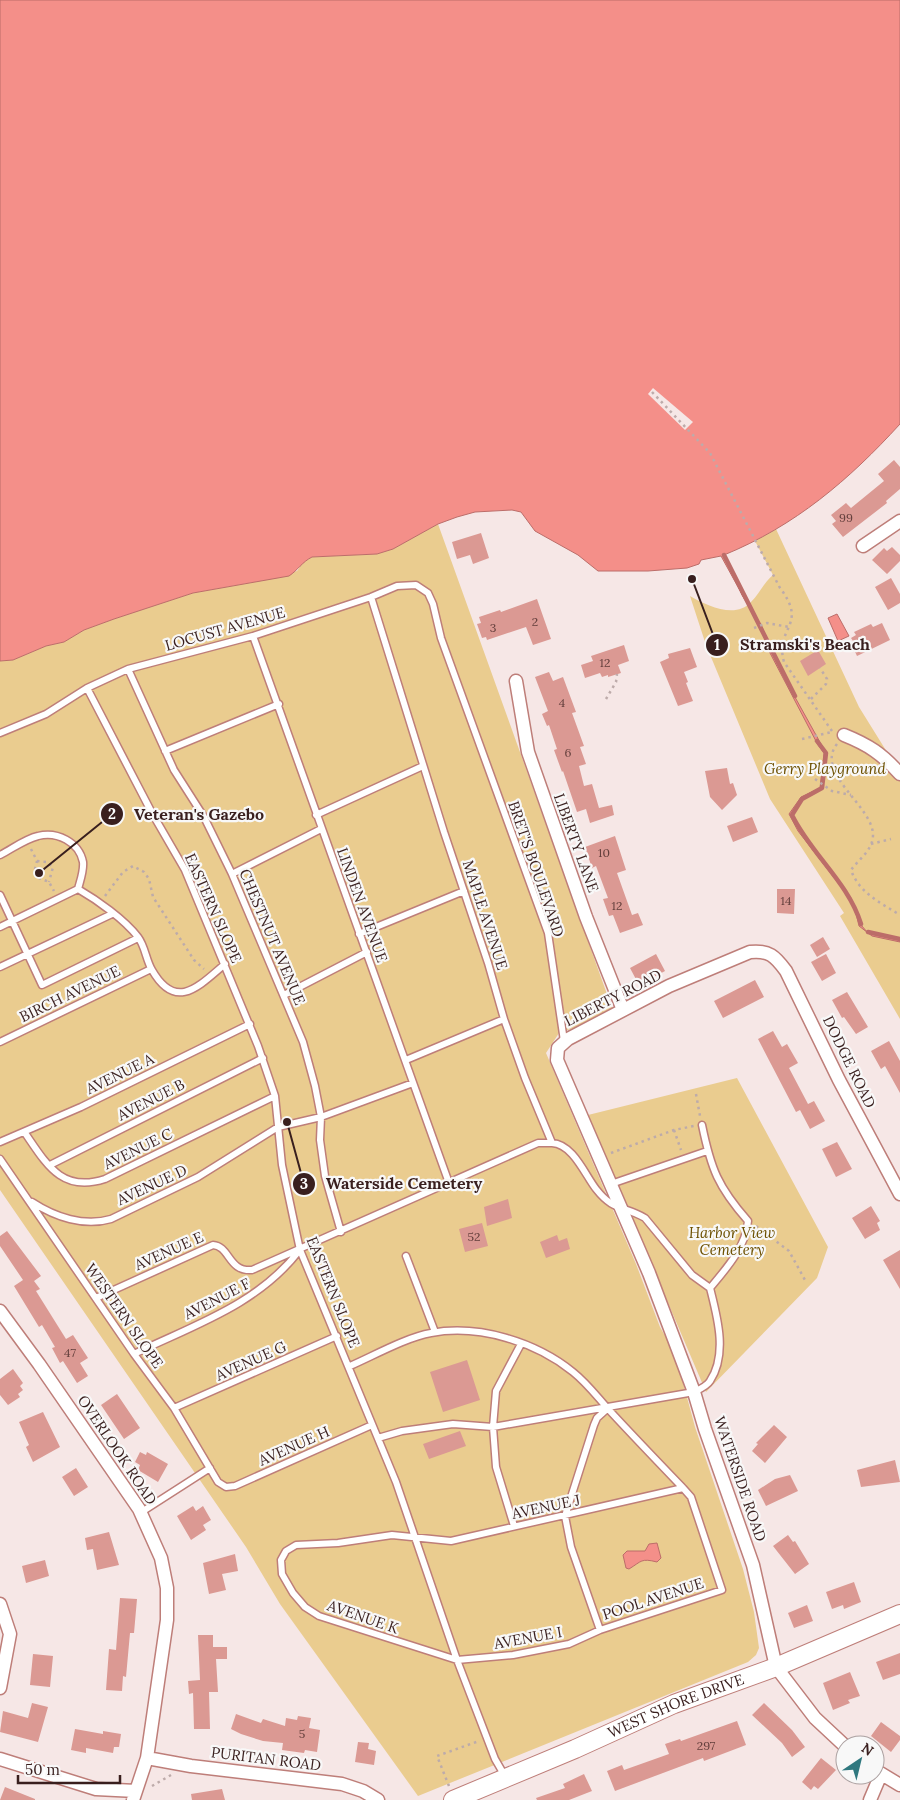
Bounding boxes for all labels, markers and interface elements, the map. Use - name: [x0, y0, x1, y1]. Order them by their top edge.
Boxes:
- house number: 99: [839, 510, 853, 525]
- street label: LOCUST AVENUE: [163, 602, 287, 655]
- house number: 2: [532, 614, 538, 629]
- house number: 3: [490, 620, 497, 635]
- callout: Stramski's Beach: [705, 629, 880, 660]
- text: Stramski's Beach: [740, 634, 870, 654]
- text: 1: [714, 635, 720, 654]
- house number: 12: [600, 655, 610, 670]
- house number: 4: [559, 695, 566, 710]
- house number: 6: [565, 745, 572, 760]
- park label: Gerry Playground: [764, 759, 887, 778]
- street label: LIBERTY LANE: [550, 791, 603, 895]
- callout: Veteran's Gazebo: [99, 798, 274, 829]
- street label: BRET'S BOULEVARD: [504, 798, 569, 939]
- text: 2: [108, 804, 116, 823]
- text: Veteran's Gazebo: [134, 804, 264, 824]
- street label: LINDEN AVENUE: [333, 845, 392, 965]
- house number: 10: [598, 845, 610, 860]
- street label: EASTERN SLOPE: [181, 850, 246, 966]
- street label: MAPLE AVENUE: [459, 858, 512, 972]
- street label: CHESTNUT AVENUE: [235, 866, 310, 1008]
- house number: 14: [781, 893, 792, 908]
- house number: 12: [612, 898, 622, 913]
- street label: BIRCH AVENUE: [16, 961, 123, 1026]
- street label: LIBERTY ROAD: [561, 965, 665, 1030]
- street label: DODGE ROAD: [819, 1012, 880, 1111]
- street label: AVENUE A: [82, 1049, 157, 1099]
- street label: AVENUE B: [113, 1074, 188, 1125]
- street label: AVENUE C: [99, 1123, 176, 1174]
- street label: AVENUE D: [113, 1160, 190, 1209]
- callout: Waterside Cemetery: [291, 1168, 493, 1199]
- text: Waterside Cemetery: [326, 1173, 482, 1193]
- text: 3: [300, 1174, 308, 1193]
- park label: Harbor View Cemetery: [689, 1223, 775, 1259]
- street label: AVENUE E: [131, 1227, 206, 1275]
- house number: 52: [468, 1229, 480, 1244]
- street label: EASTERN SLOPE: [303, 1234, 364, 1350]
- street label: WESTERN SLOPE: [81, 1260, 168, 1372]
- street label: AVENUE F: [179, 1274, 253, 1324]
- street label: AVENUE G: [212, 1336, 290, 1385]
- house number: 47: [64, 1345, 76, 1360]
- street label: OVERLOOK ROAD: [74, 1391, 161, 1508]
- street label: WATERSIDE ROAD: [710, 1414, 771, 1544]
- street label: AVENUE H: [254, 1421, 332, 1470]
- street label: AVENUE J: [509, 1490, 582, 1523]
- street label: POOL AVENUE: [600, 1573, 706, 1624]
- street label: AVENUE K: [324, 1595, 402, 1638]
- street label: AVENUE I: [491, 1622, 564, 1653]
- street label: WEST SHORE DRIVE: [605, 1669, 746, 1742]
- house number: 5: [299, 1726, 305, 1741]
- north arrow: [835, 1735, 885, 1785]
- house number: 297: [697, 1738, 716, 1753]
- text: N: [858, 1739, 877, 1760]
- street label: PURITAN ROAD: [210, 1742, 322, 1775]
- scale bar: [18, 1752, 120, 1784]
- text: 50 m: [25, 1760, 60, 1779]

